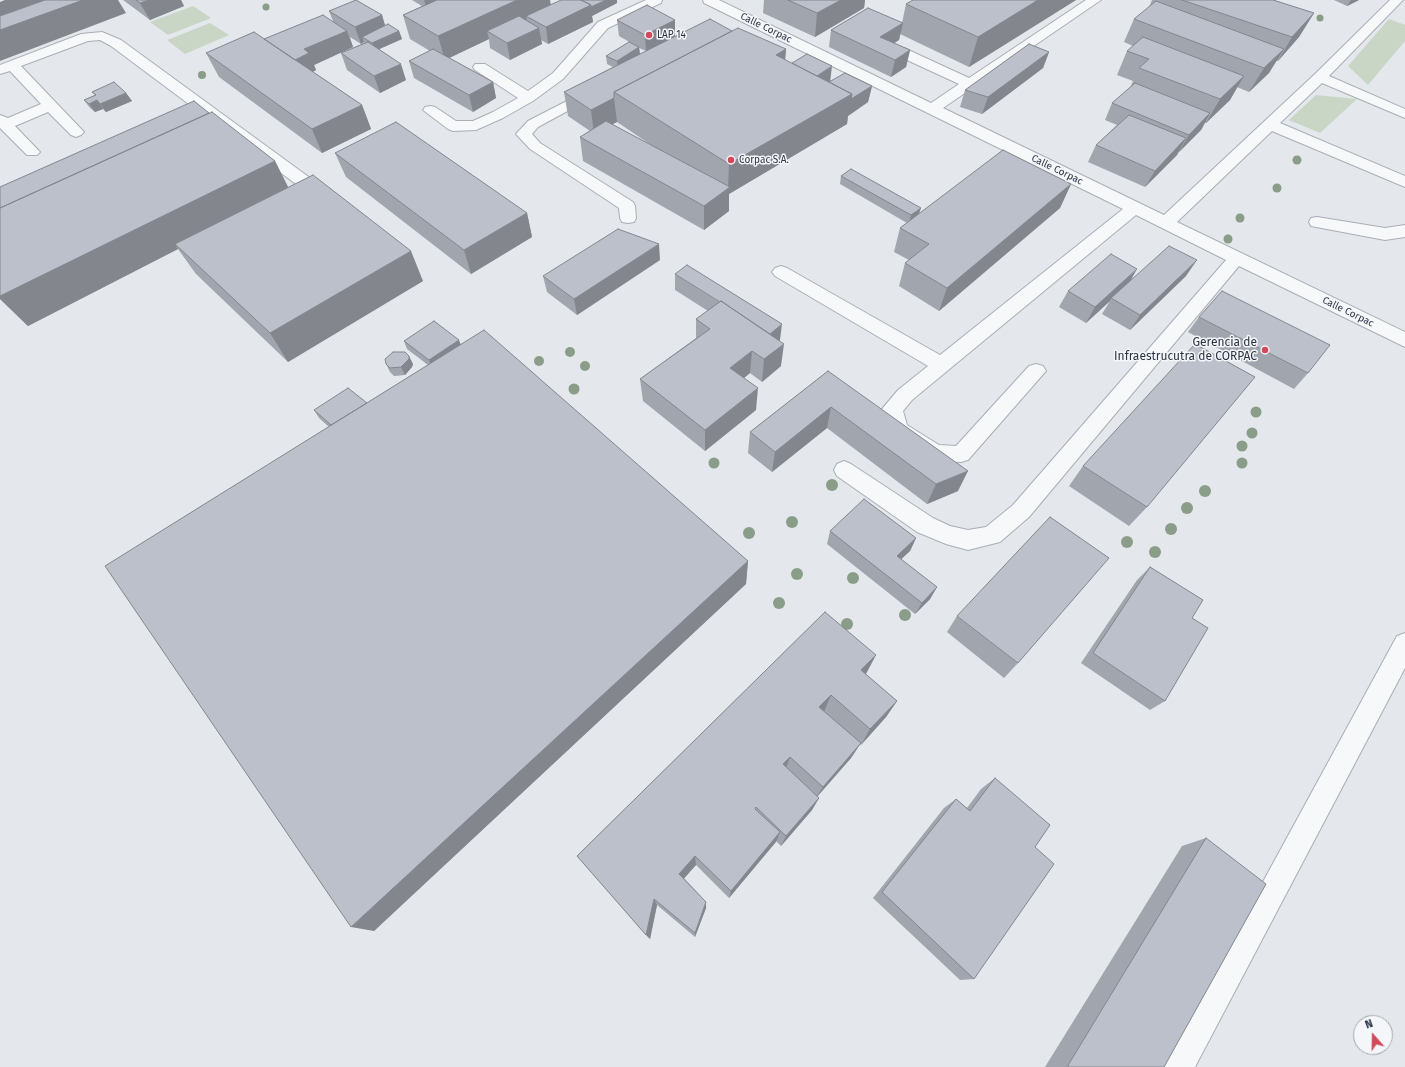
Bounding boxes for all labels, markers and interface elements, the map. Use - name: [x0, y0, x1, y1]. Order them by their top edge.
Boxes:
- street label: Calle Corpac: [738, 10, 794, 46]
- place label: LAP 14: [657, 29, 686, 41]
- marker: LAP 14: [644, 30, 654, 40]
- street label: Calle Corpac: [1029, 152, 1085, 188]
- place label: Corpac S.A.: [739, 154, 789, 166]
- marker: Corpac S.A.: [726, 155, 736, 165]
- street label: Calle Corpac: [1320, 294, 1376, 330]
- place label: Gerencia de Infraestrucutra de CORPAC: [1114, 336, 1257, 364]
- marker: Gerencia de Infraestrucutra de CORPAC: [1260, 345, 1270, 355]
- north arrow: [1353, 1015, 1393, 1055]
- text: N: [1363, 1017, 1375, 1032]

